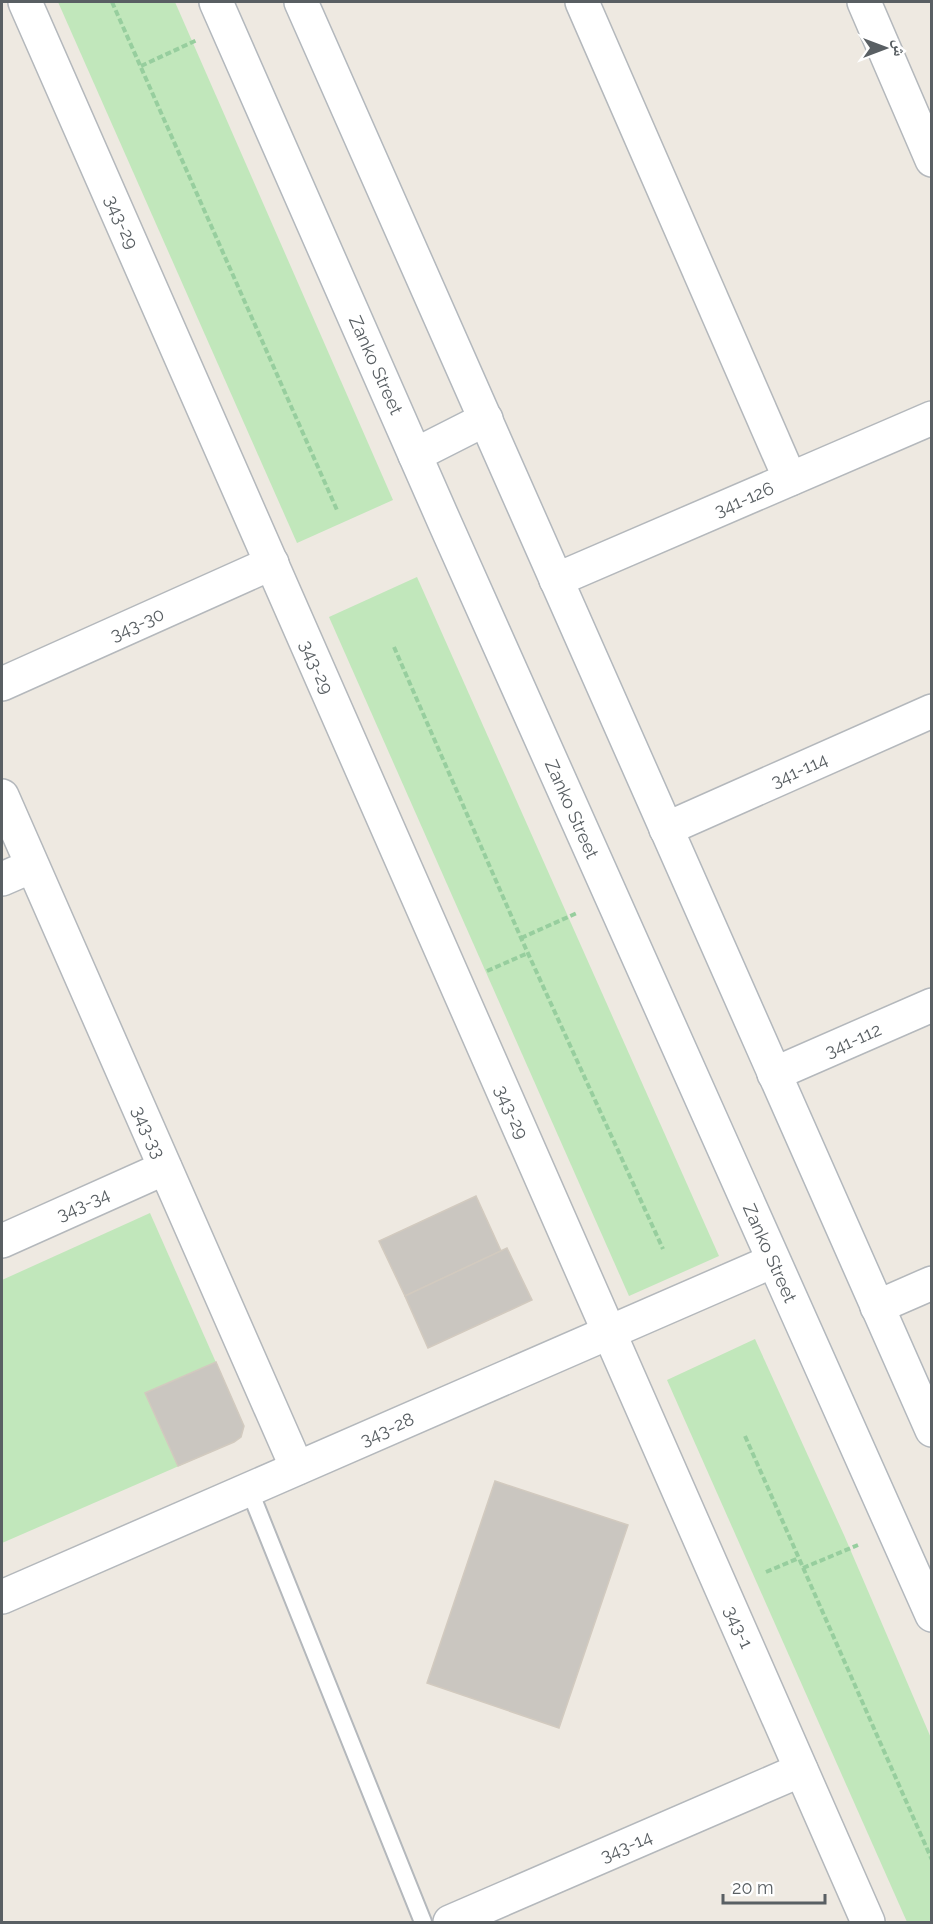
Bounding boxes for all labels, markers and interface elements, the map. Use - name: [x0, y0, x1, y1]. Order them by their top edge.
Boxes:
- north arrow: [855, 18, 915, 78]
- text: ش: [890, 40, 909, 57]
- street label: 343-29: [101, 192, 143, 252]
- street label: Zanko Street: [345, 312, 407, 418]
- street label: 341-126: [711, 477, 777, 521]
- street label: 343-30: [107, 603, 167, 645]
- street label: 343-29: [296, 637, 338, 697]
- street label: 341-114: [767, 748, 831, 792]
- street label: Zanko Street: [541, 756, 603, 862]
- street label: 341-112: [822, 1018, 884, 1062]
- street label: 343-29: [491, 1082, 533, 1142]
- street label: 343-33: [128, 1102, 170, 1162]
- street label: 343-34: [53, 1183, 113, 1225]
- street label: Zanko Street: [739, 1200, 801, 1306]
- street label: 343-28: [357, 1408, 417, 1450]
- street label: 343-1: [720, 1603, 758, 1652]
- street label: 343-14: [597, 1826, 655, 1866]
- scale bar: [723, 1867, 825, 1905]
- text: 20 m: [732, 1877, 774, 1898]

